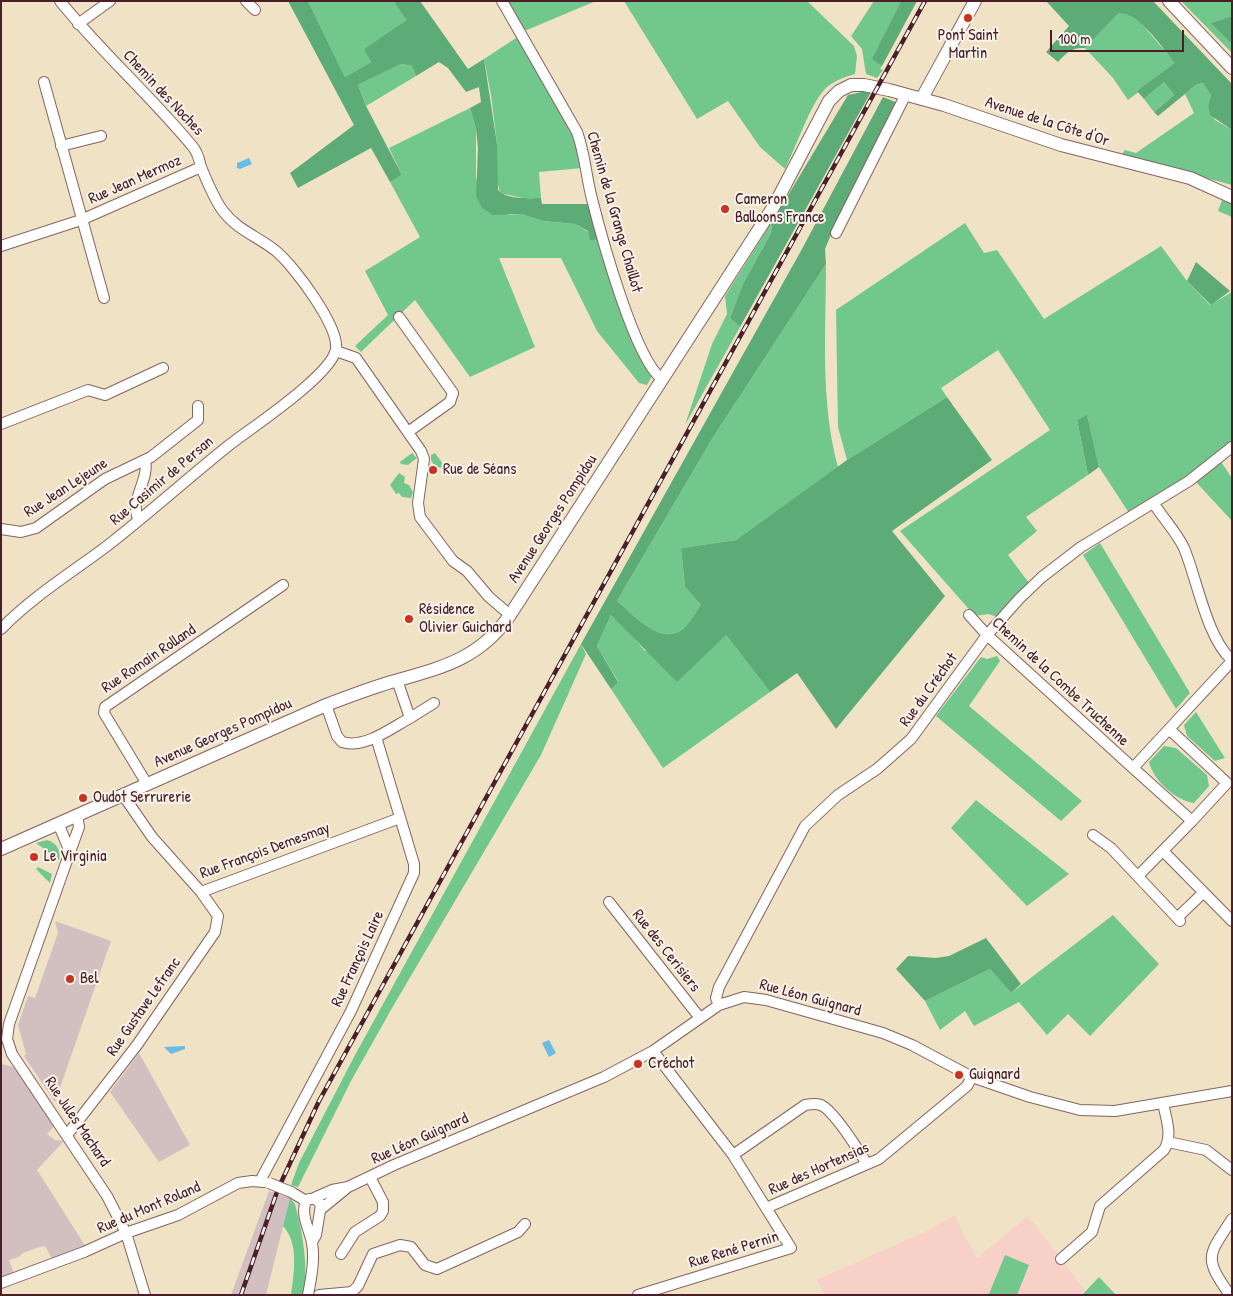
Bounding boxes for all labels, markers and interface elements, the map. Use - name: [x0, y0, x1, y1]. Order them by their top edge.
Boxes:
- marker: Pont Saint Martin: [962, 12, 974, 24]
- scale bar: [1053, 20, 1187, 52]
- place label: Pont Saint Martin: [938, 26, 998, 64]
- text: 100 m: [1058, 28, 1091, 49]
- street label: Chemin des Noches: [118, 46, 208, 140]
- street label: Avenue de la Côte d'Or: [982, 93, 1112, 151]
- street label: Chemin de la Grange Chaillot: [582, 129, 646, 295]
- street label: Rue Jean Mermoz: [86, 151, 184, 209]
- place label: Cameron Balloons France: [735, 190, 824, 228]
- marker: Cameron Balloons France: [719, 203, 731, 215]
- street label: Rue Casimir de Persan: [106, 432, 218, 530]
- street label: Avenue Georges Pompidou: [504, 451, 602, 587]
- street label: Rue Jean Lejeune: [21, 454, 111, 522]
- place label: Rue de Séans: [443, 460, 516, 480]
- marker: Rue de Séans: [427, 464, 439, 476]
- place label: Résidence Olivier Guichard: [419, 600, 511, 638]
- marker: Résidence Olivier Guichard: [403, 613, 415, 625]
- street label: Chemin de la Combe Truchenne: [987, 613, 1133, 751]
- street label: Rue Romain Rolland: [98, 620, 200, 698]
- street label: Rue du Créchot: [896, 649, 962, 731]
- street label: Avenue Georges Pompidou: [151, 694, 295, 772]
- place label: Oudot Serrurerie: [93, 788, 191, 808]
- marker: Oudot Serrurerie: [77, 792, 89, 804]
- street label: Rue François Demesmay: [197, 819, 333, 883]
- place label: Le Virginia: [44, 847, 107, 867]
- marker: Le Virginia: [28, 851, 40, 863]
- street label: Rue des Cerisiers: [628, 906, 704, 996]
- street label: Rue François Laire: [327, 908, 389, 1010]
- street label: Rue Gustave Lefranc: [103, 954, 185, 1060]
- place label: Bel: [80, 969, 99, 989]
- marker: Bel: [64, 973, 76, 985]
- street label: Rue Léon Guignard: [757, 975, 863, 1021]
- place label: Créchot: [648, 1054, 694, 1074]
- marker: Créchot: [632, 1058, 644, 1070]
- place label: Guignard: [969, 1065, 1020, 1085]
- marker: Guignard: [953, 1069, 965, 1081]
- street label: Rue Jules Machard: [40, 1074, 114, 1170]
- street label: Rue Léon Guignard: [369, 1109, 471, 1169]
- street label: Rue des Hortensias: [766, 1138, 872, 1200]
- street label: Rue du Mont Roland: [95, 1178, 203, 1238]
- street label: Rue René Pernin: [687, 1227, 781, 1273]

